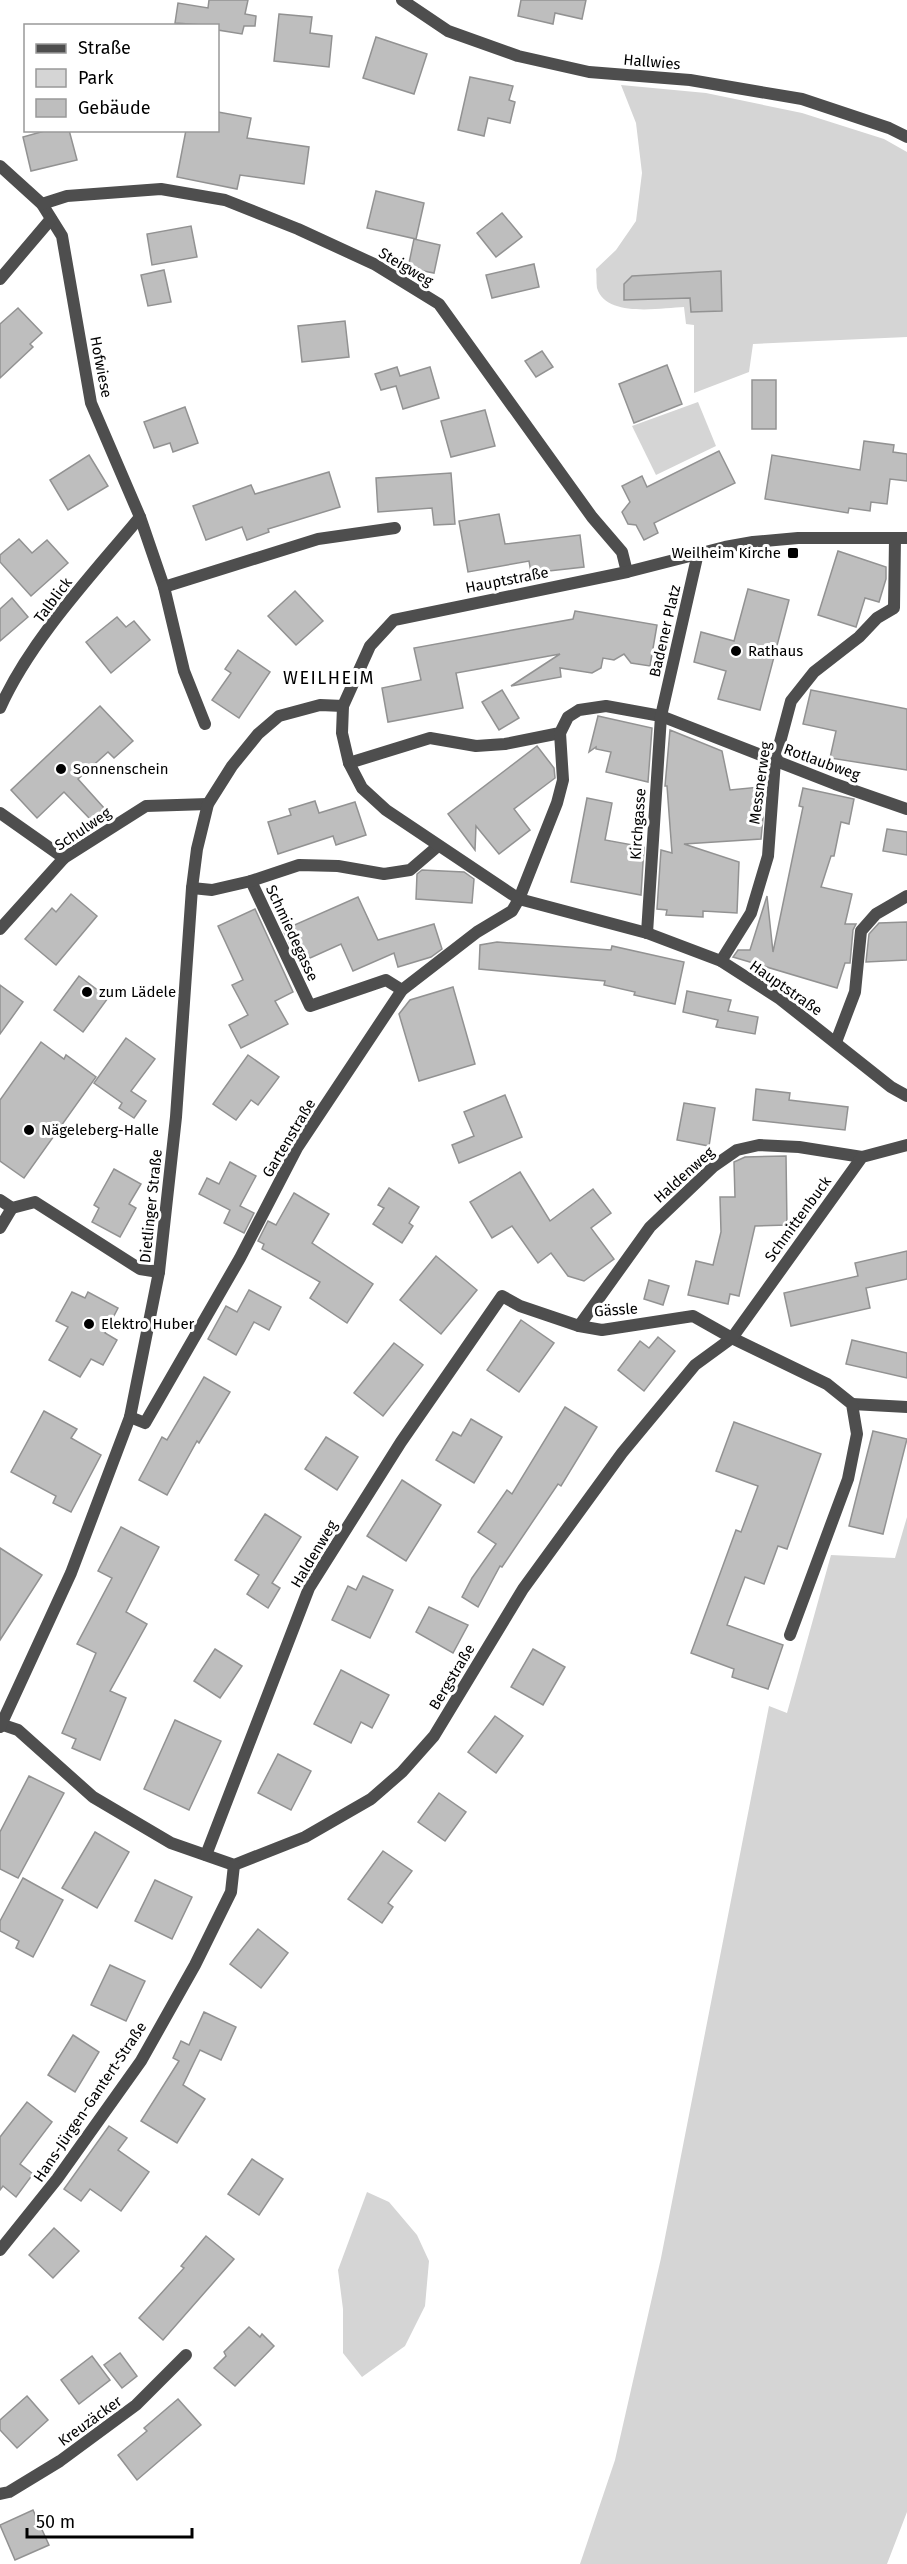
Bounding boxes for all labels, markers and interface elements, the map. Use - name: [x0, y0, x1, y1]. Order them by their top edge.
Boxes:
- legend: [24, 24, 219, 132]
- text: Straße: [78, 37, 131, 59]
- street label: Hallwies: [623, 51, 681, 73]
- text: Park: [78, 67, 114, 89]
- text: Gebäude: [78, 97, 151, 119]
- street label: Steigweg: [376, 244, 437, 290]
- street label: Hofwiese: [86, 335, 116, 399]
- place label: Weilheim Kirche: [671, 544, 781, 562]
- marker: Weilheim Kirche: [786, 546, 800, 560]
- street label: Hauptstraße: [464, 563, 550, 597]
- street label: Talblick: [30, 574, 76, 626]
- street label: Badener Platz: [646, 583, 684, 679]
- place label: Rathaus: [748, 642, 803, 660]
- marker: Rathaus: [729, 644, 743, 658]
- district label: WEILHEIM: [283, 667, 375, 689]
- street label: Messnerweg: [745, 740, 775, 825]
- street label: Rotlaubweg: [781, 740, 863, 784]
- place label: Sonnenschein: [73, 760, 169, 778]
- marker: Sonnenschein: [54, 762, 68, 776]
- street label: Kirchgasse: [627, 787, 649, 861]
- street label: Schulweg: [51, 804, 115, 854]
- street label: Schmiedegasse: [262, 882, 322, 984]
- street label: Hauptstraße: [746, 956, 826, 1020]
- place label: zum Lädele: [99, 983, 176, 1001]
- marker: zum Lädele: [80, 985, 94, 999]
- street label: Gartenstraße: [258, 1095, 320, 1181]
- place label: Nägeleberg-Halle: [41, 1121, 159, 1139]
- marker: Nägeleberg-Halle: [22, 1123, 36, 1137]
- street label: Haldenweg: [650, 1143, 718, 1207]
- street label: Dietlinger Straße: [136, 1148, 166, 1264]
- street label: Schmittenbuck: [761, 1172, 835, 1265]
- street label: Gässle: [594, 1299, 638, 1321]
- place label: Elektro Huber: [101, 1315, 195, 1333]
- marker: Elektro Huber: [82, 1317, 96, 1331]
- street label: Haldenweg: [287, 1517, 341, 1591]
- street label: Bergstraße: [425, 1641, 479, 1713]
- street label: Hans-Jürgen-Gantert-Straße: [30, 2019, 150, 2185]
- street label: Kreuzäcker: [55, 2392, 125, 2450]
- scale bar: [27, 2501, 192, 2539]
- text: 50 m: [36, 2511, 75, 2533]

